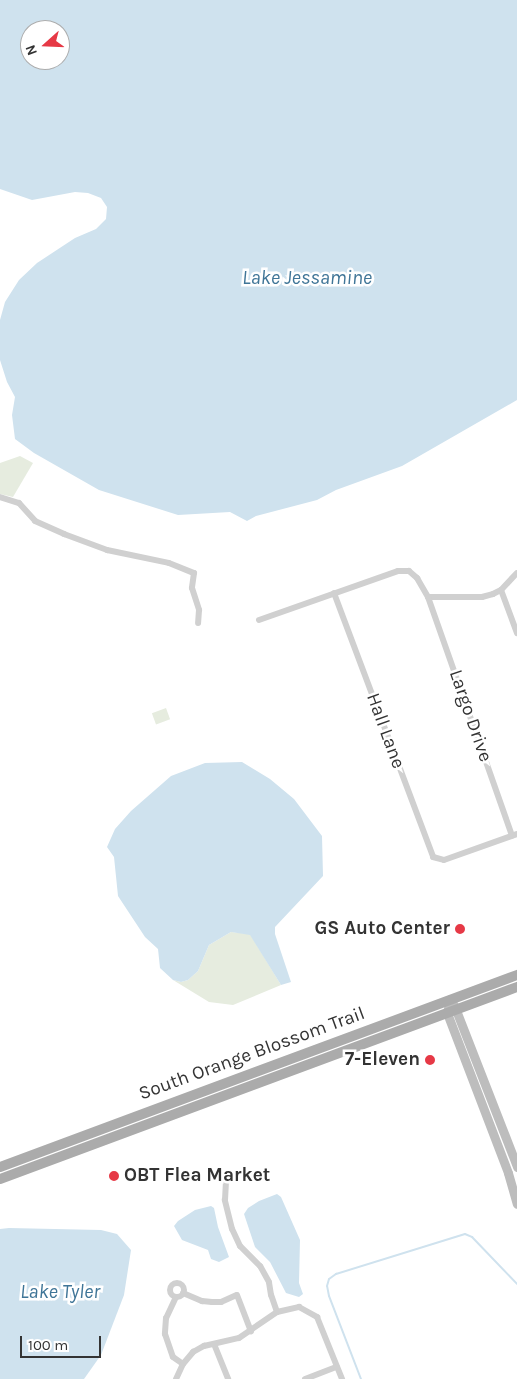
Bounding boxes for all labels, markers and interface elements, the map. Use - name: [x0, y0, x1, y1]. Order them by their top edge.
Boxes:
- north arrow: [20, 20, 70, 70]
- text: N: [22, 42, 41, 58]
- water label: Lake Jessamine: [242, 265, 372, 289]
- street label: Largo Drive: [444, 667, 496, 765]
- street label: Hall Lane: [361, 690, 409, 772]
- place label: GS Auto Center: [314, 918, 450, 940]
- marker: GS Auto Center: [454, 923, 466, 935]
- street label: South Orange Blossom Trail: [136, 1002, 368, 1106]
- place label: 7-Eleven: [345, 1049, 420, 1071]
- marker: 7-Eleven: [424, 1054, 436, 1066]
- place label: OBT Flea Market: [124, 1165, 270, 1187]
- marker: OBT Flea Market: [108, 1170, 120, 1182]
- water label: Lake Tyler: [20, 1279, 100, 1303]
- scale bar: [22, 1326, 104, 1358]
- text: 100 m: [28, 1336, 68, 1354]

